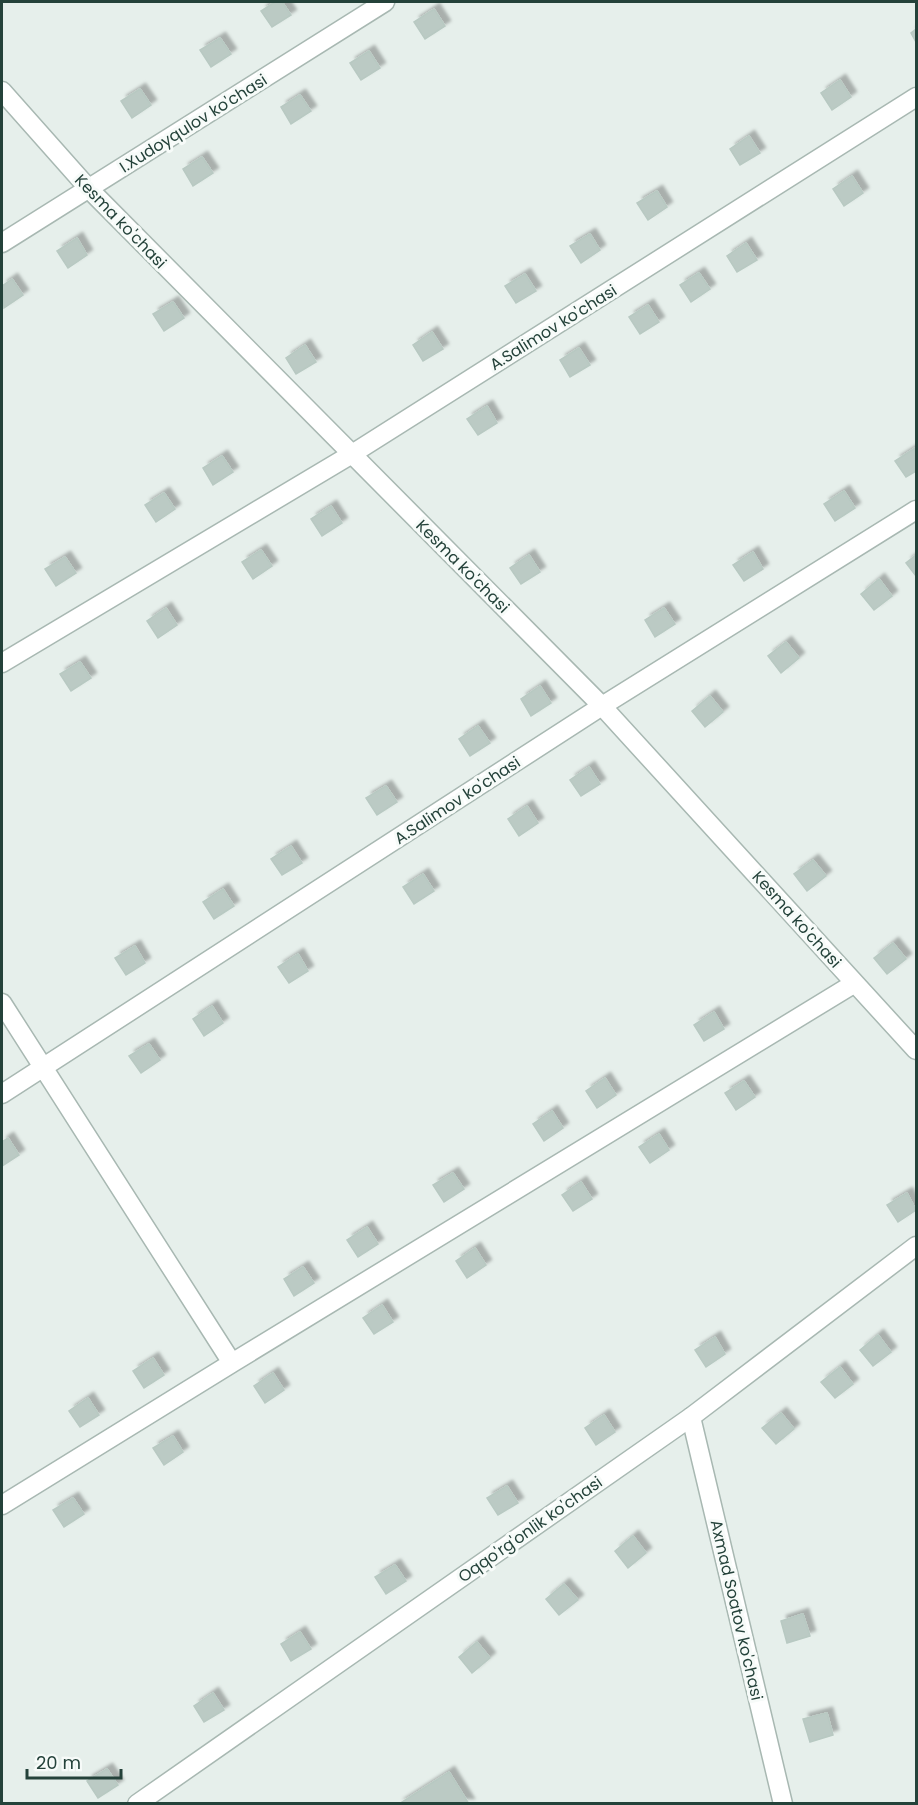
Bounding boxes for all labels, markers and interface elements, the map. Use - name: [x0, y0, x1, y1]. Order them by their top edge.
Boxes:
- street label: I.Xudoyqulov ko'chasi: [115, 69, 271, 178]
- street label: Kesma ko'chasi: [69, 169, 172, 274]
- street label: A.Salimov ko'chasi: [485, 279, 621, 376]
- street label: Kesma ko'chasi: [411, 515, 514, 618]
- street label: A.Salimov ko'chasi: [390, 751, 525, 850]
- street label: Kesma ko'chasi: [747, 866, 846, 973]
- street label: Oqqo'rg'onlik ko'chasi: [454, 1471, 607, 1588]
- street label: Axmad Soatov ko'chasi: [705, 1518, 768, 1703]
- scale bar: [27, 1742, 122, 1780]
- text: 20 m: [36, 1750, 81, 1775]

